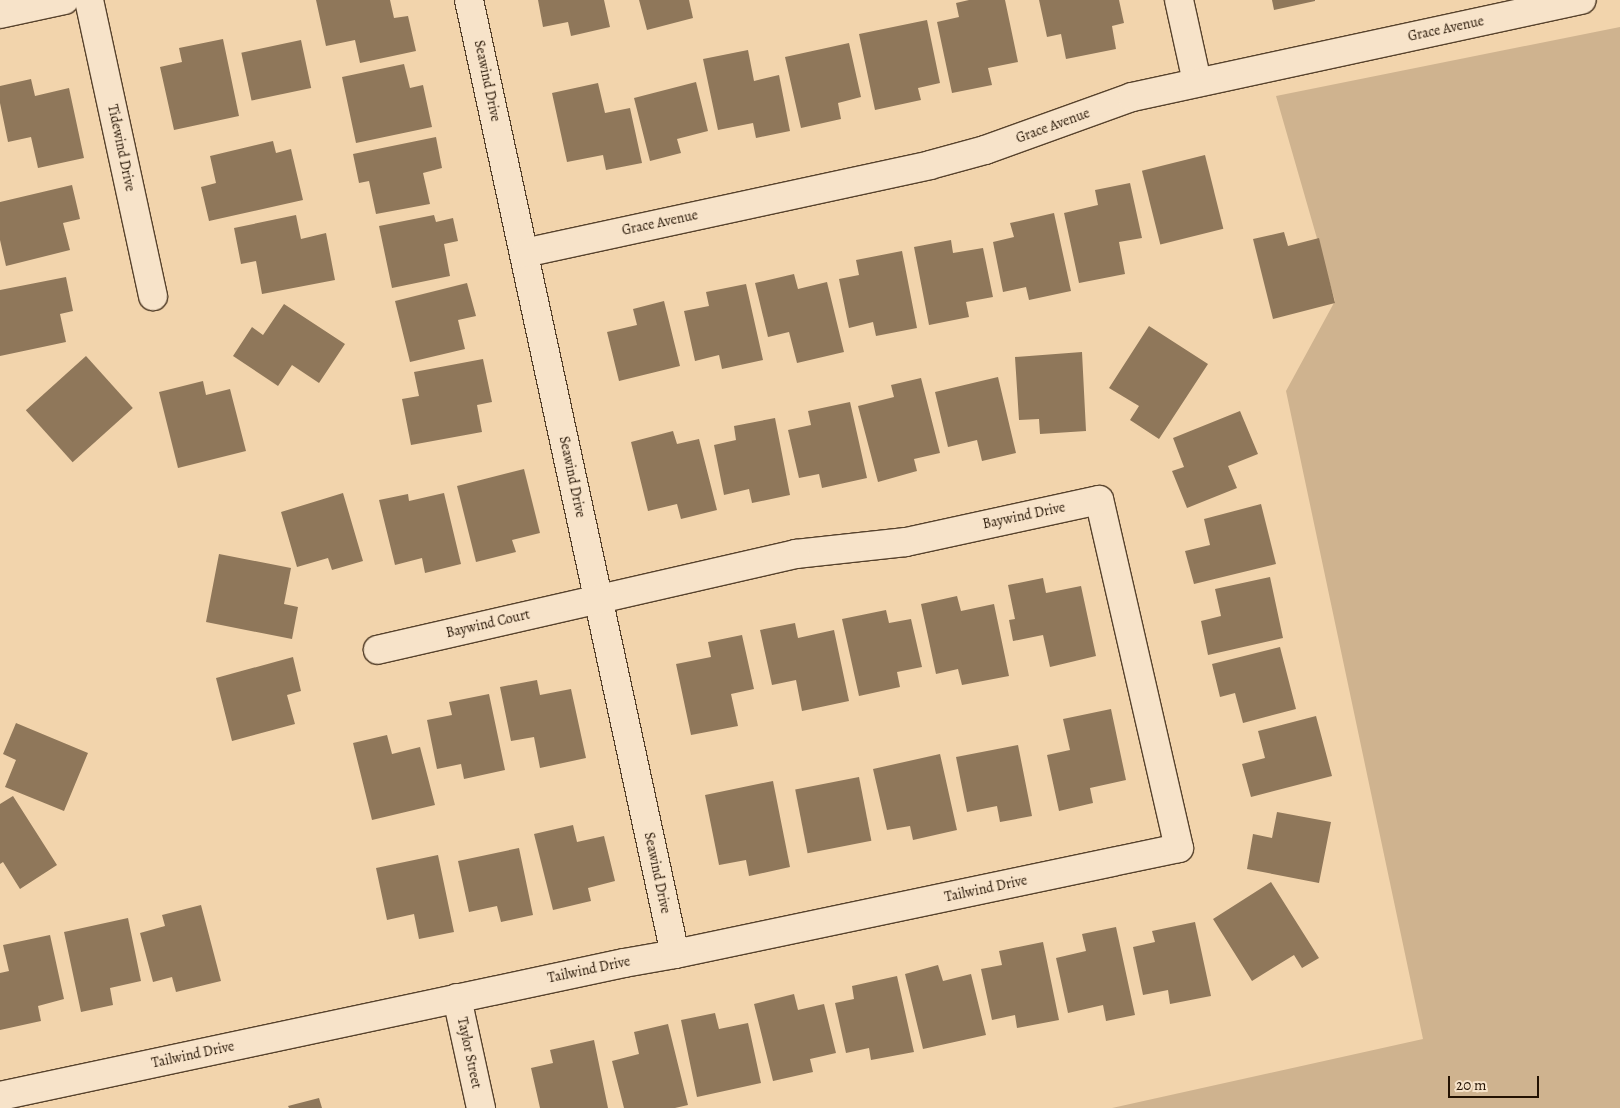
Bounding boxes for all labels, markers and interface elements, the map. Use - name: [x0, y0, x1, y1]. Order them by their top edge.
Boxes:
- street label: Grace Avenue: [1406, 13, 1486, 45]
- street label: Seawind Drive: [470, 39, 504, 123]
- street label: Tidewind Drive: [104, 103, 138, 193]
- street label: Grace Avenue: [1014, 105, 1092, 147]
- street label: Grace Avenue: [620, 207, 700, 239]
- street label: Seawind Drive: [555, 435, 589, 519]
- street label: Baywind Drive: [981, 499, 1067, 533]
- street label: Baywind Court: [444, 606, 532, 642]
- street label: Seawind Drive: [640, 831, 674, 915]
- street label: Tailwind Drive: [943, 872, 1029, 906]
- street label: Tailwind Drive: [546, 953, 632, 987]
- street label: Taylor Street: [453, 1016, 485, 1090]
- street label: Tailwind Drive: [150, 1038, 236, 1072]
- scale bar: [1450, 1066, 1541, 1098]
- text: 20 m: [1456, 1075, 1487, 1095]

